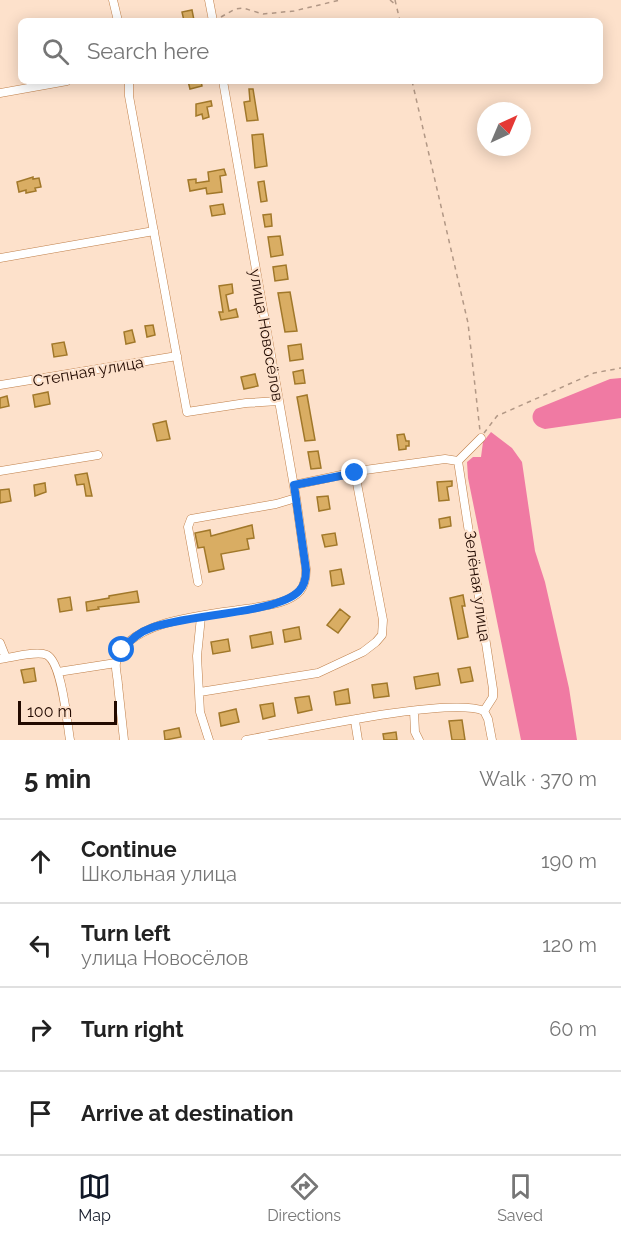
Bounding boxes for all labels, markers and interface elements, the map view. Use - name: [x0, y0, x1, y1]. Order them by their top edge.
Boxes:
- search box: [18, 18, 603, 84]
- icon: search: [39, 35, 72, 68]
- text: Search here: [87, 38, 209, 64]
- north arrow: [477, 102, 531, 156]
- street label: улица Новосёлов: [246, 268, 287, 403]
- street label: Степная улица: [31, 352, 145, 391]
- route end: [341, 459, 367, 485]
- street label: Зелёная улица: [460, 529, 495, 643]
- route start: [108, 636, 134, 662]
- scale bar: [18, 698, 117, 726]
- text: 100 m: [27, 702, 72, 721]
- text: 5 min: [24, 764, 91, 794]
- text: Walk · 370 m: [479, 767, 597, 791]
- text: Continue: [81, 836, 177, 862]
- icon: ahead: [24, 845, 57, 878]
- text: 190 m: [541, 849, 597, 873]
- text: Школьная улица: [81, 862, 237, 886]
- text: Turn left: [81, 920, 171, 946]
- icon: left: [24, 929, 57, 962]
- text: 120 m: [542, 933, 597, 957]
- text: улица Новосёлов: [81, 946, 248, 970]
- icon: right: [24, 1013, 57, 1046]
- text: Turn right: [81, 1016, 184, 1042]
- text: 60 m: [549, 1017, 597, 1041]
- icon: arrive: [24, 1097, 57, 1130]
- text: Arrive at destination: [81, 1100, 294, 1126]
- tab: Map: [78, 1170, 111, 1225]
- tab: Directions: [267, 1170, 341, 1225]
- tab: Saved: [497, 1170, 543, 1225]

